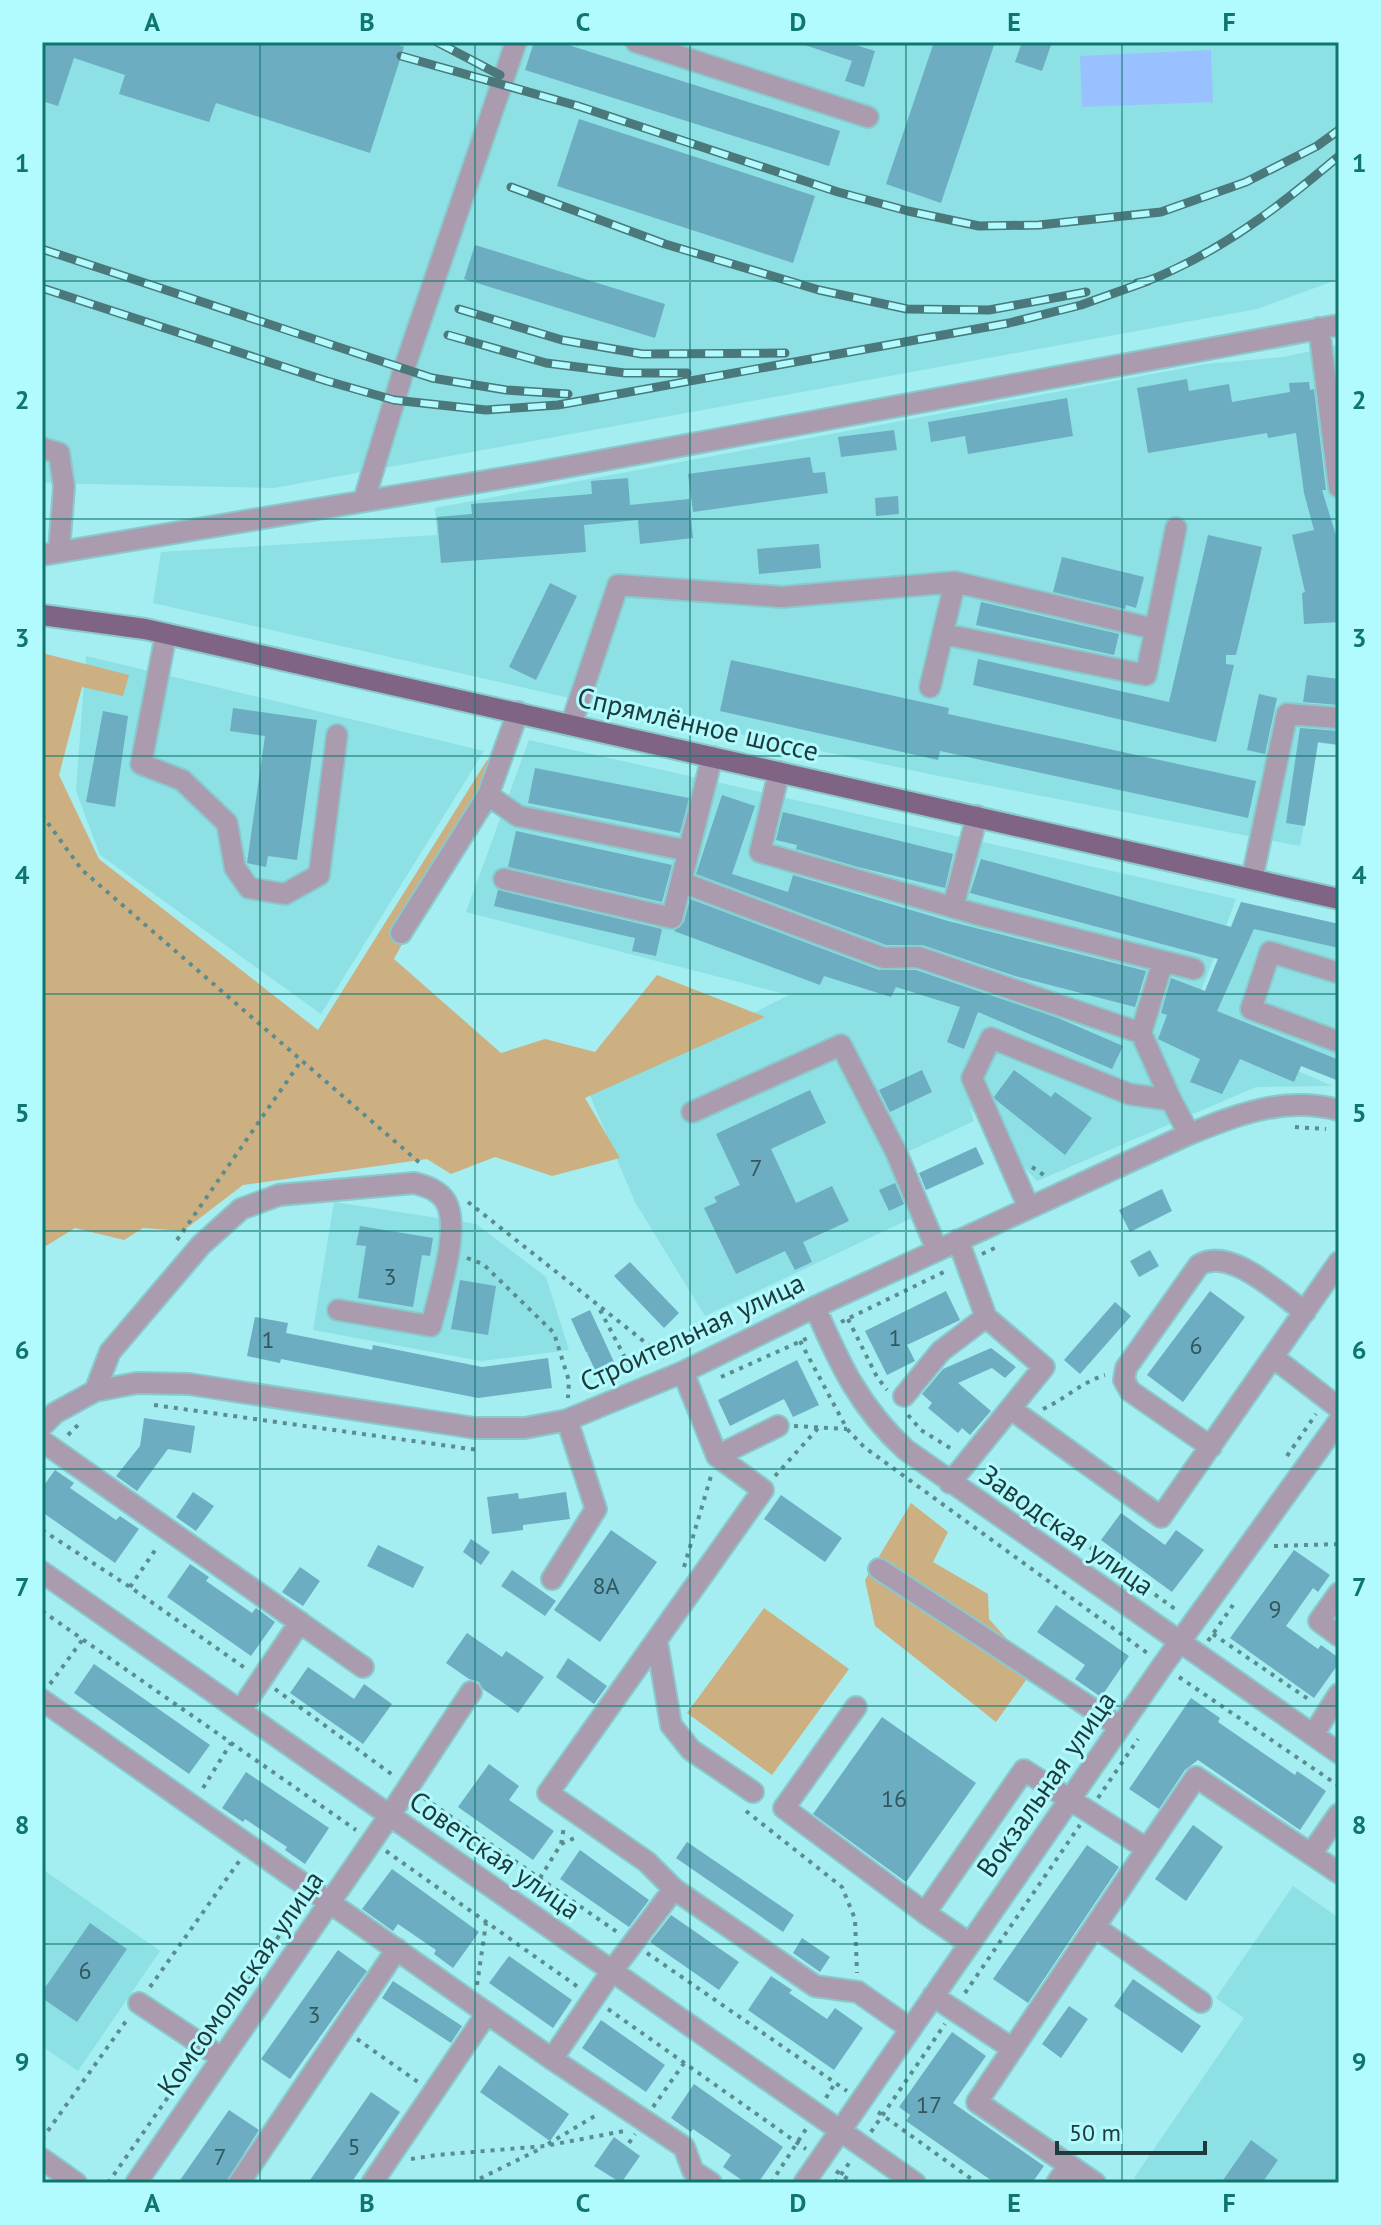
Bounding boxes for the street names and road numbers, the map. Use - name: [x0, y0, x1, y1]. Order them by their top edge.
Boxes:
- street label: Спрямлённое шоссе: [574, 678, 822, 769]
- street label: Строительная улица: [574, 1263, 810, 1400]
- street label: Заводская улица: [973, 1456, 1162, 1604]
- street label: Вокзальная улица: [968, 1683, 1124, 1884]
- street label: Советская улица: [402, 1782, 588, 1927]
- street label: Комсомольская улица: [148, 1863, 331, 2103]

